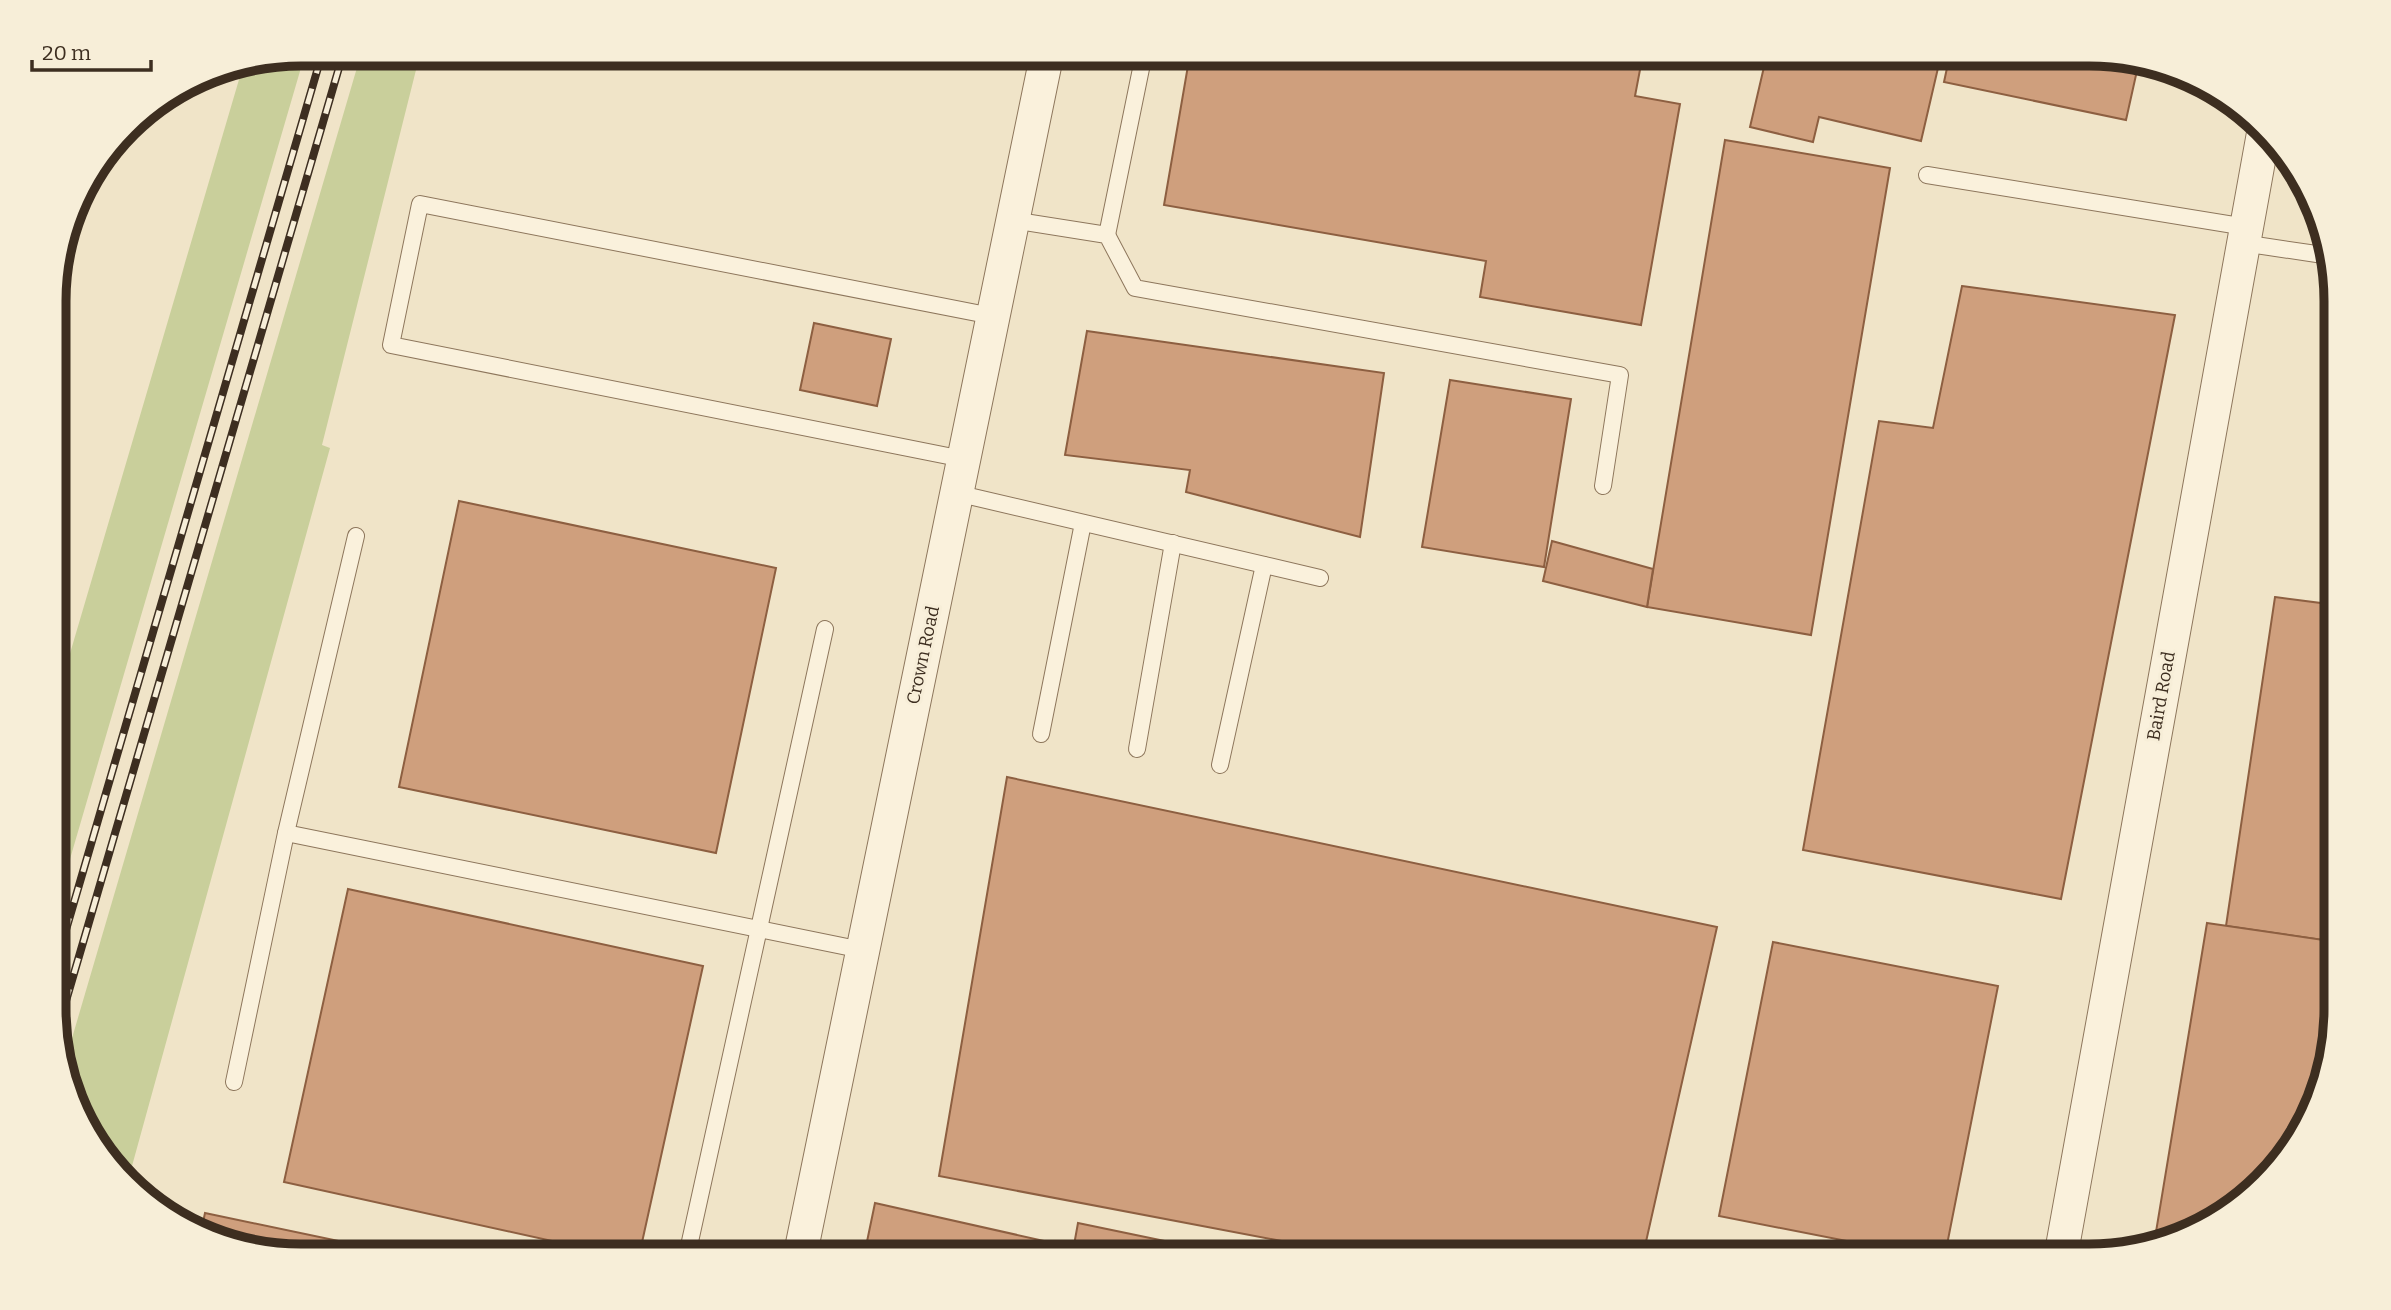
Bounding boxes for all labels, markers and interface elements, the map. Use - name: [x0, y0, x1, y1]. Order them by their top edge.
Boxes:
- scale bar: [32, 28, 150, 72]
- text: 20 m: [42, 40, 91, 66]
- street label: Crown Road: [902, 603, 944, 706]
- street label: Baird Road: [2142, 649, 2180, 742]

